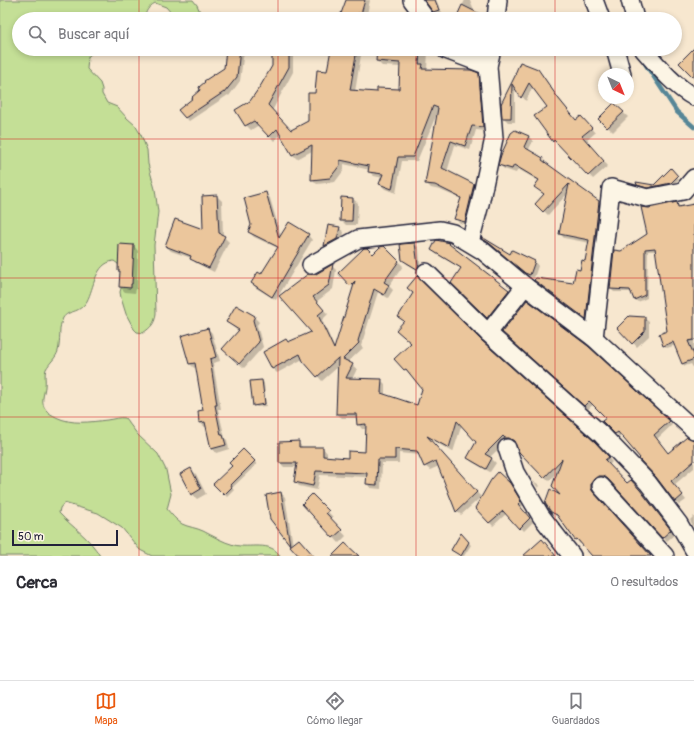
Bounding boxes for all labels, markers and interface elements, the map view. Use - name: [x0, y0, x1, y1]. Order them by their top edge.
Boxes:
- search box: [12, 12, 682, 56]
- icon: search: [26, 23, 48, 45]
- text: Buscar aquí: [58, 25, 130, 44]
- north arrow: [598, 68, 634, 104]
- scale bar: [12, 528, 118, 547]
- text: 50 m: [18, 530, 44, 543]
- text: Cerca: [16, 572, 57, 593]
- text: 0 resultados: [610, 574, 678, 590]
- tab: Mapa: [94, 690, 118, 727]
- tab: Cómo llegar: [307, 690, 363, 727]
- tab: Guardados: [551, 690, 600, 727]

